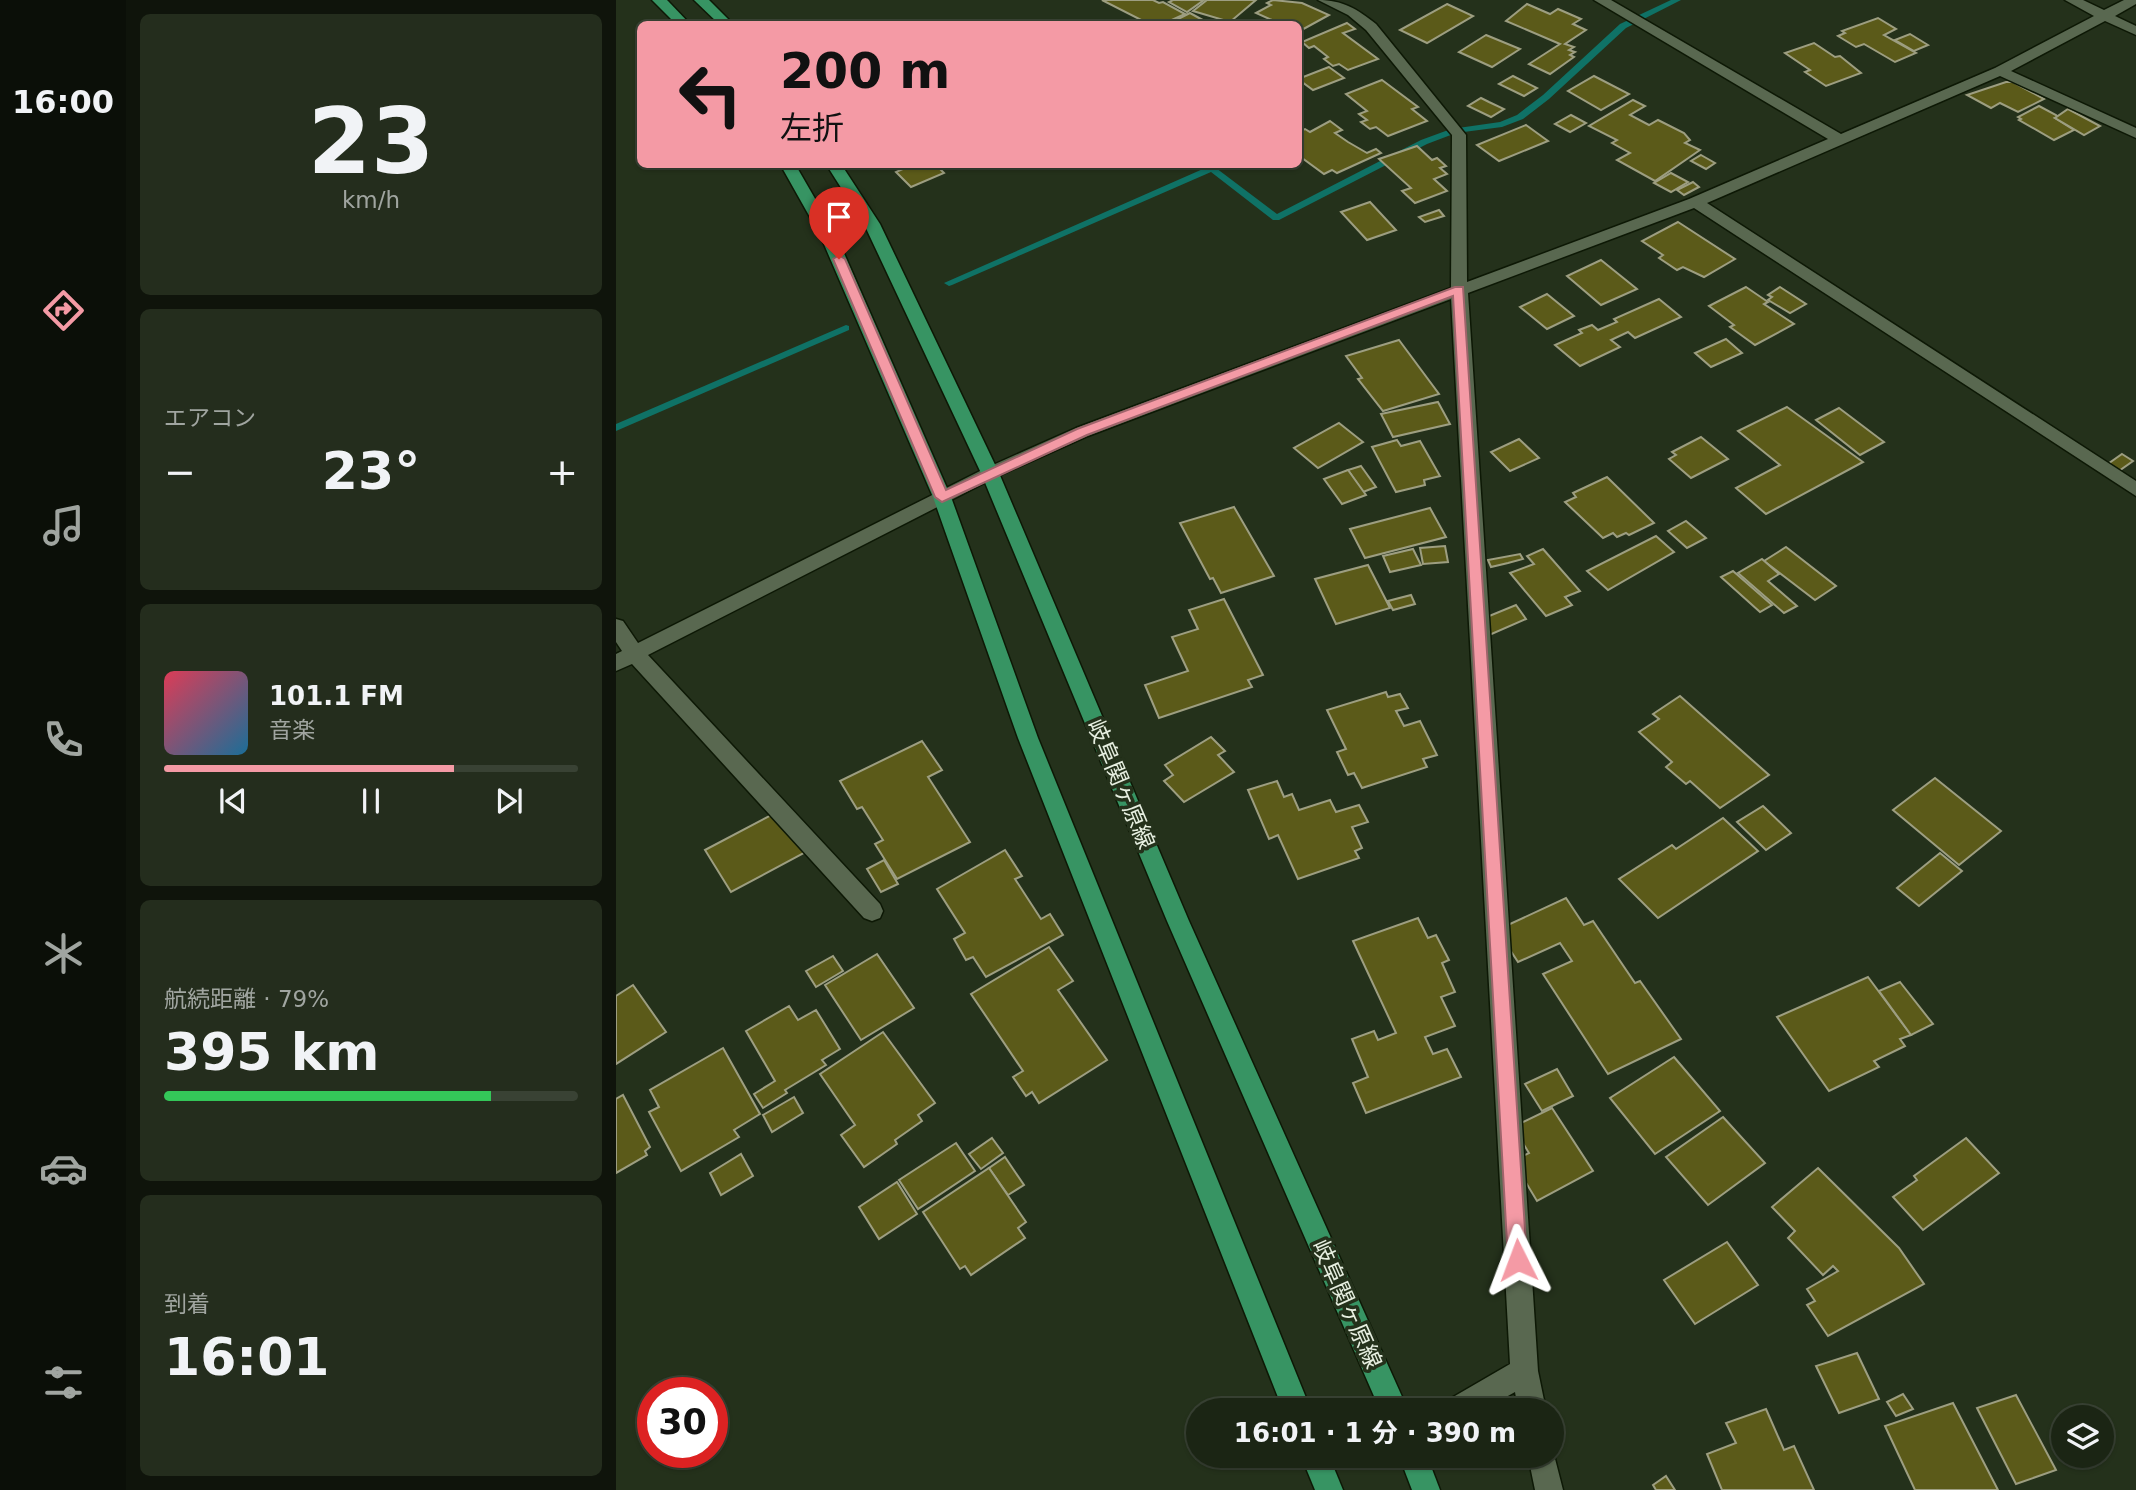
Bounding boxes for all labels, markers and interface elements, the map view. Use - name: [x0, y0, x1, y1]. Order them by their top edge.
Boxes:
- text: 200 m: [780, 43, 950, 100]
- icon: left: [665, 49, 756, 140]
- text: 16:00: [12, 83, 114, 121]
- text: 23: [308, 89, 434, 194]
- text: 左折: [780, 109, 844, 147]
- text: km/h: [342, 187, 400, 213]
- pin: [809, 187, 869, 259]
- icon: arrive: [820, 198, 858, 236]
- icon: directions: [39, 286, 88, 335]
- text: エアコン: [164, 405, 256, 431]
- text: 23°: [322, 441, 420, 501]
- text: −: [164, 450, 196, 494]
- text: +: [546, 450, 578, 494]
- icon: music: [39, 501, 88, 550]
- text: 101.1 FM: [269, 681, 404, 711]
- icon: phone: [39, 715, 88, 764]
- street label: 岐阜関ヶ原線: [1082, 715, 1160, 853]
- text: 音楽: [269, 717, 315, 743]
- icon: previous: [214, 782, 252, 820]
- icon: pause: [352, 782, 390, 820]
- icon: next: [490, 782, 528, 820]
- icon: climate: [39, 929, 88, 978]
- text: 航続距離 · 79%: [164, 986, 329, 1012]
- text: 395 km: [164, 1022, 379, 1082]
- icon: car: [39, 1144, 88, 1193]
- position arrow: [1481, 1223, 1555, 1297]
- street label: 岐阜関ヶ原線: [1307, 1236, 1387, 1372]
- text: 到着: [164, 1291, 210, 1317]
- text: 16:01: [164, 1327, 330, 1387]
- icon: filters: [39, 1358, 88, 1407]
- speed limit sign: 30: [637, 1377, 728, 1468]
- map controls: [2051, 1405, 2114, 1468]
- button: layers: [2051, 1405, 2114, 1468]
- text: 16:01 · 1 分 · 390 m: [1234, 1418, 1516, 1448]

